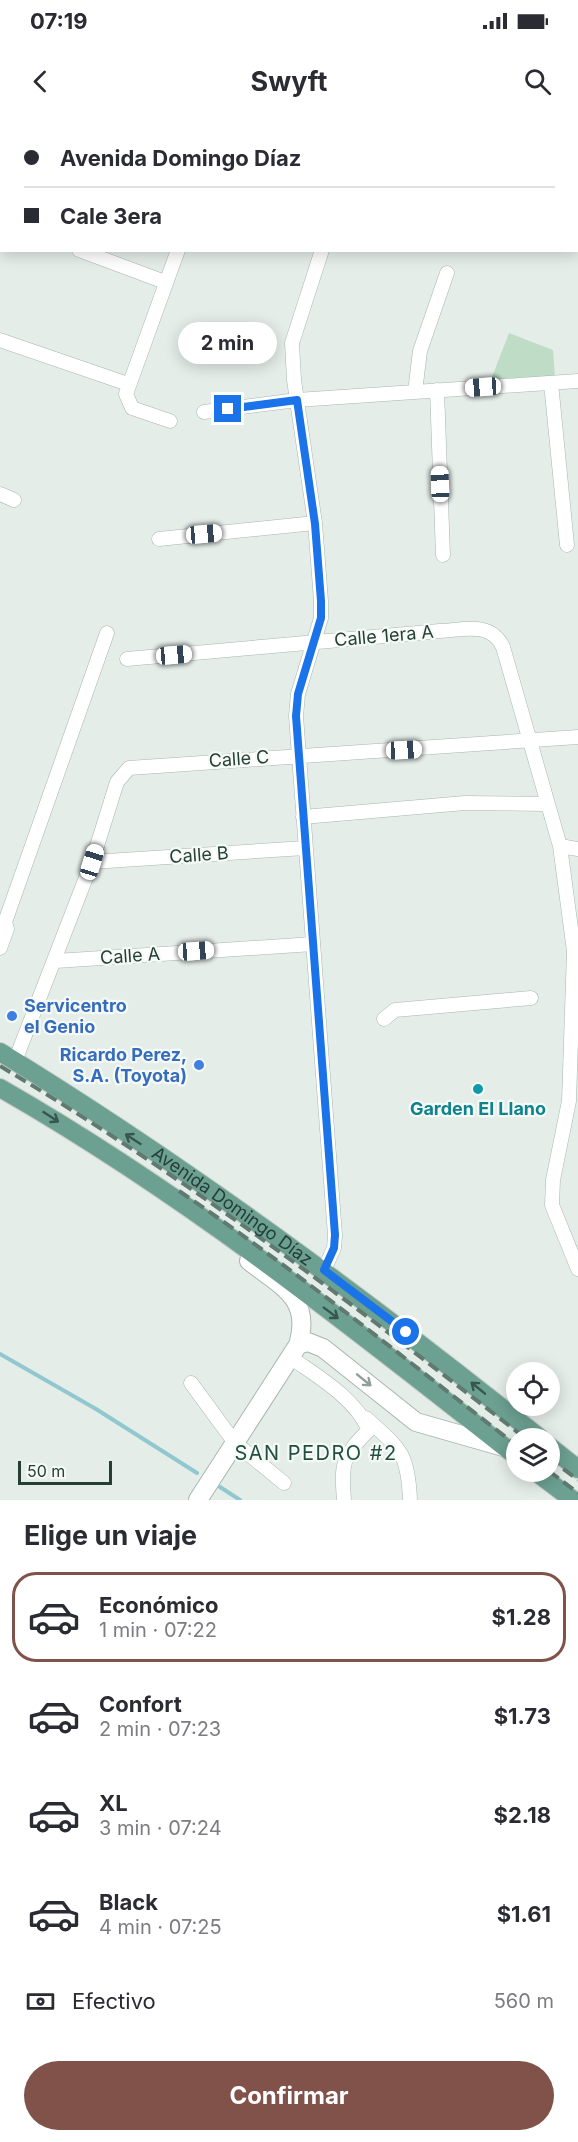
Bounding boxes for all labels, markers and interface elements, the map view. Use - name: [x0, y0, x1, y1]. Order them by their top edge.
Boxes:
- text: 07:19: [30, 8, 88, 34]
- icon: back: [24, 65, 57, 98]
- text: Swyft: [251, 65, 327, 98]
- icon: search: [521, 65, 554, 98]
- text: Avenida Domingo Díaz: [60, 145, 301, 171]
- text: Cale 3era: [60, 203, 162, 229]
- callout: 2 min: [178, 322, 278, 364]
- text: 2 min: [201, 331, 254, 355]
- car: [464, 377, 502, 397]
- route end: [214, 395, 241, 422]
- car: [430, 466, 450, 502]
- car: [185, 523, 223, 545]
- street label: Calle 1era A: [333, 621, 435, 650]
- car: [155, 644, 193, 666]
- car: [386, 740, 422, 760]
- street label: Calle C: [208, 746, 270, 771]
- car: [78, 842, 106, 882]
- street label: Calle B: [169, 842, 229, 867]
- car: [177, 941, 215, 961]
- street label: Calle A: [99, 943, 161, 968]
- place label: Servicentro el Genio: [24, 995, 127, 1037]
- marker: Servicentro el Genio: [5, 1009, 19, 1023]
- place label: Ricardo Perez, S.A. (Toyota): [60, 1044, 187, 1086]
- marker: Ricardo Perez, S.A. (Toyota): [192, 1058, 206, 1072]
- marker: Garden El Llano: [471, 1082, 485, 1096]
- place label: Garden El Llano: [410, 1098, 546, 1119]
- one-way arrow: [42, 1111, 59, 1124]
- one-way arrow: [125, 1133, 142, 1145]
- street label: Avenida Domingo Díaz: [148, 1142, 317, 1270]
- one-way arrow: [322, 1307, 338, 1320]
- route start: [392, 1318, 419, 1345]
- map controls: [506, 1362, 560, 1482]
- button: locate: [506, 1362, 560, 1416]
- one-way arrow: [356, 1374, 372, 1387]
- one-way arrow: [471, 1382, 487, 1395]
- button: layers: [506, 1428, 560, 1482]
- district label: SAN PEDRO #2: [234, 1441, 398, 1465]
- scale bar: [18, 1458, 112, 1486]
- text: 50 m: [27, 1461, 65, 1481]
- text: Elige un viaje: [24, 1519, 197, 1552]
- icon: car: [27, 1590, 81, 1644]
- text: Económico: [99, 1592, 218, 1618]
- text: $1.28: [492, 1604, 551, 1630]
- text: 1 min · 07:22: [99, 1618, 217, 1642]
- icon: car: [27, 1689, 81, 1743]
- text: Confort: [99, 1691, 182, 1717]
- text: $1.73: [494, 1703, 551, 1729]
- text: 2 min · 07:23: [99, 1717, 221, 1741]
- icon: car: [27, 1788, 81, 1842]
- text: XL: [99, 1790, 128, 1816]
- text: $2.18: [494, 1802, 551, 1828]
- text: 3 min · 07:24: [99, 1816, 222, 1840]
- icon: car: [27, 1887, 81, 1941]
- text: Black: [99, 1889, 158, 1915]
- text: $1.61: [497, 1901, 551, 1927]
- text: 4 min · 07:25: [99, 1915, 222, 1939]
- icon: cash: [24, 1985, 57, 2018]
- text: Efectivo: [72, 1988, 156, 2014]
- text: 560 m: [494, 1989, 554, 2013]
- button: Confirmar: [24, 2061, 554, 2130]

